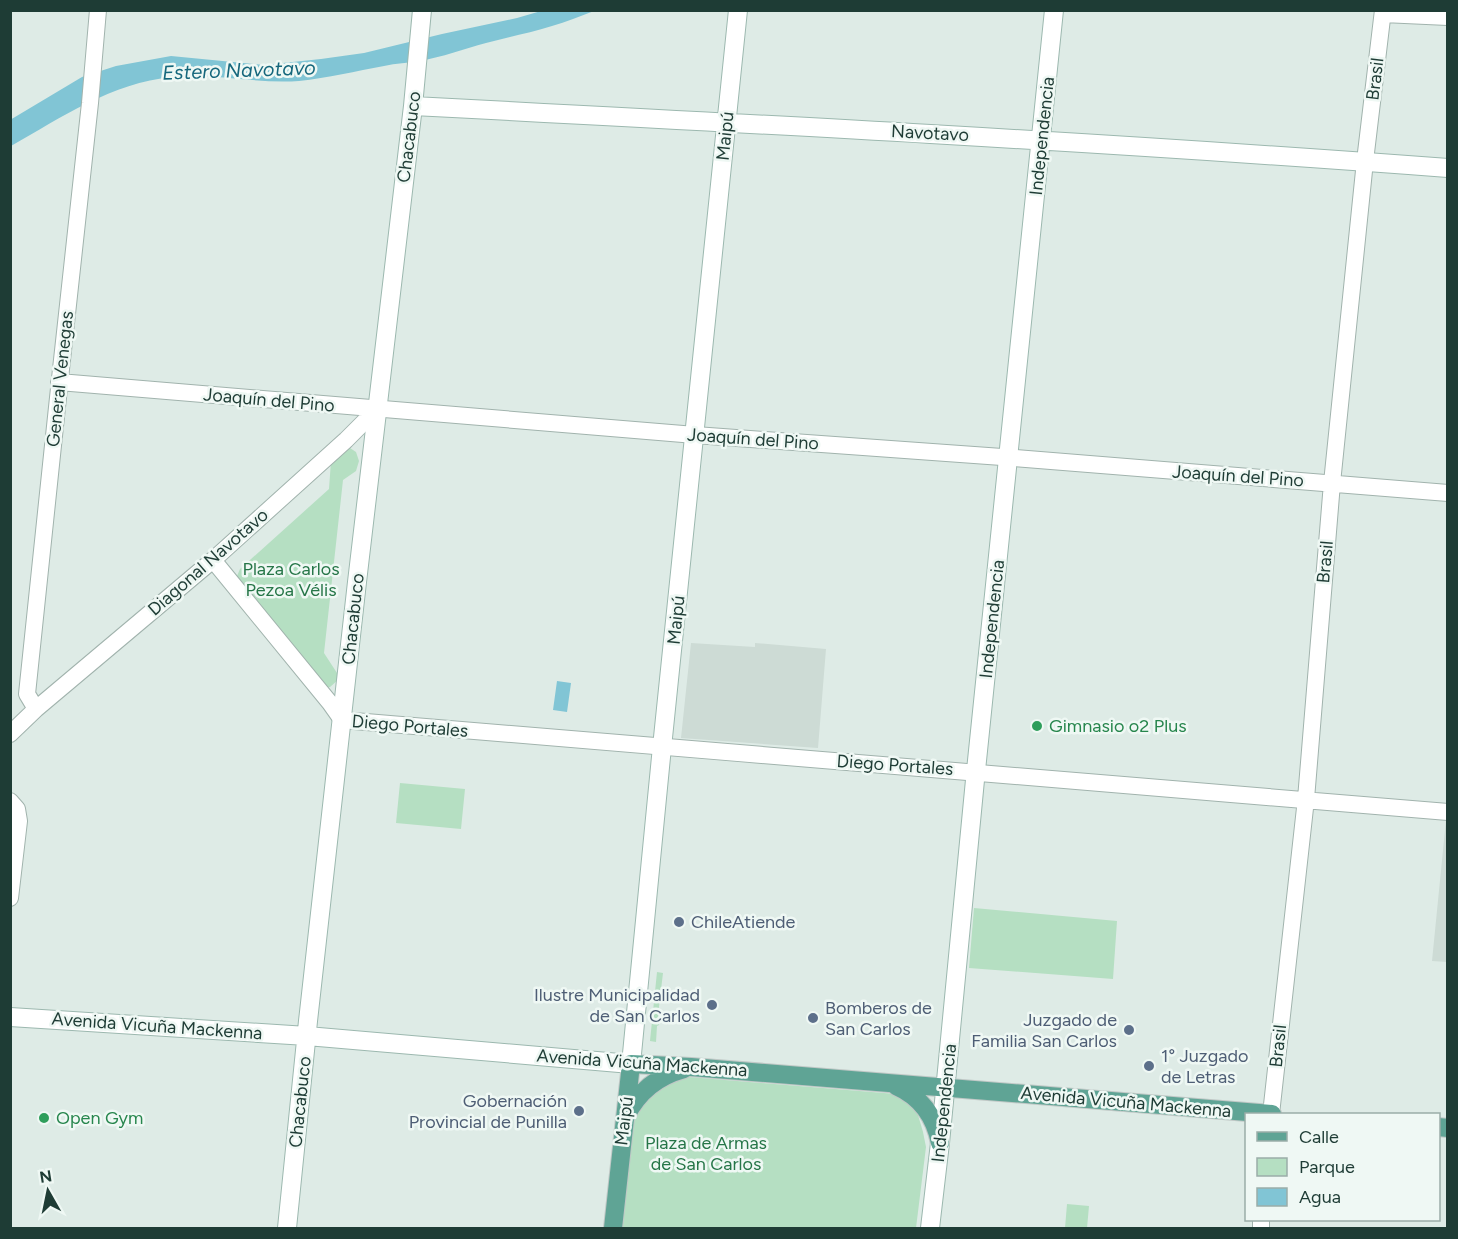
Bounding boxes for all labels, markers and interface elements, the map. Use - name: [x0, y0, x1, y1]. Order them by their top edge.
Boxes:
- water label: Estero Navotavo: [162, 55, 316, 85]
- street label: Brasil: [1361, 56, 1389, 102]
- street label: Independencia: [1025, 76, 1059, 196]
- street label: Chacabuco: [392, 90, 426, 184]
- street label: Maipú: [711, 110, 739, 162]
- street label: Navotavo: [890, 120, 970, 146]
- street label: General Venegas: [42, 310, 78, 448]
- street label: Joaquín del Pino: [202, 383, 336, 417]
- street label: Joaquín del Pino: [686, 423, 820, 455]
- street label: Joaquín del Pino: [1171, 460, 1305, 492]
- street label: Diagonal Navotavo: [143, 504, 273, 620]
- street label: Brasil: [1312, 540, 1338, 584]
- park label: Plaza Carlos Pezoa Vélis: [242, 558, 340, 601]
- street label: Independencia: [975, 559, 1009, 679]
- street label: Chacabuco: [337, 572, 369, 666]
- street label: Maipú: [662, 594, 690, 646]
- street label: Diego Portales: [351, 710, 469, 742]
- place label: Gimnasio o2 Plus: [1049, 715, 1187, 737]
- marker: Gimnasio o2 Plus: [1030, 719, 1044, 733]
- street label: Diego Portales: [836, 750, 954, 780]
- place label: ChileAtiende: [691, 911, 796, 933]
- marker: ChileAtiende: [672, 915, 686, 929]
- place label: Ilustre Municipalidad de San Carlos: [534, 984, 700, 1027]
- place label: Bomberos de San Carlos: [825, 997, 932, 1040]
- marker: Ilustre Municipalidad de San Carlos: [705, 998, 719, 1012]
- street label: Avenida Vicuña Mackenna: [51, 1008, 263, 1044]
- place label: Juzgado de Familia San Carlos: [971, 1009, 1117, 1052]
- marker: Bomberos de San Carlos: [806, 1011, 820, 1025]
- marker: Juzgado de Familia San Carlos: [1122, 1023, 1136, 1037]
- street label: Brasil: [1265, 1024, 1291, 1068]
- street label: Independencia: [927, 1043, 961, 1163]
- street label: Avenida Vicuña Mackenna: [536, 1045, 748, 1081]
- place label: 1° Juzgado de Letras: [1161, 1045, 1248, 1088]
- street label: Chacabuco: [284, 1055, 316, 1149]
- marker: 1° Juzgado de Letras: [1142, 1059, 1156, 1073]
- street label: Avenida Vicuña Mackenna: [1020, 1082, 1232, 1122]
- place label: Gobernación Provincial de Punilla: [409, 1090, 567, 1133]
- street label: Maipú: [610, 1095, 638, 1147]
- marker: Gobernación Provincial de Punilla: [572, 1104, 586, 1118]
- place label: Open Gym: [56, 1107, 143, 1129]
- marker: Open Gym: [37, 1111, 51, 1125]
- legend: [1245, 1113, 1440, 1221]
- text: Calle: [1299, 1126, 1339, 1148]
- park label: Plaza de Armas de San Carlos: [645, 1132, 767, 1175]
- text: Parque: [1299, 1156, 1355, 1178]
- north arrow: [18, 1161, 78, 1221]
- text: N: [38, 1166, 53, 1187]
- text: Agua: [1299, 1186, 1341, 1208]

